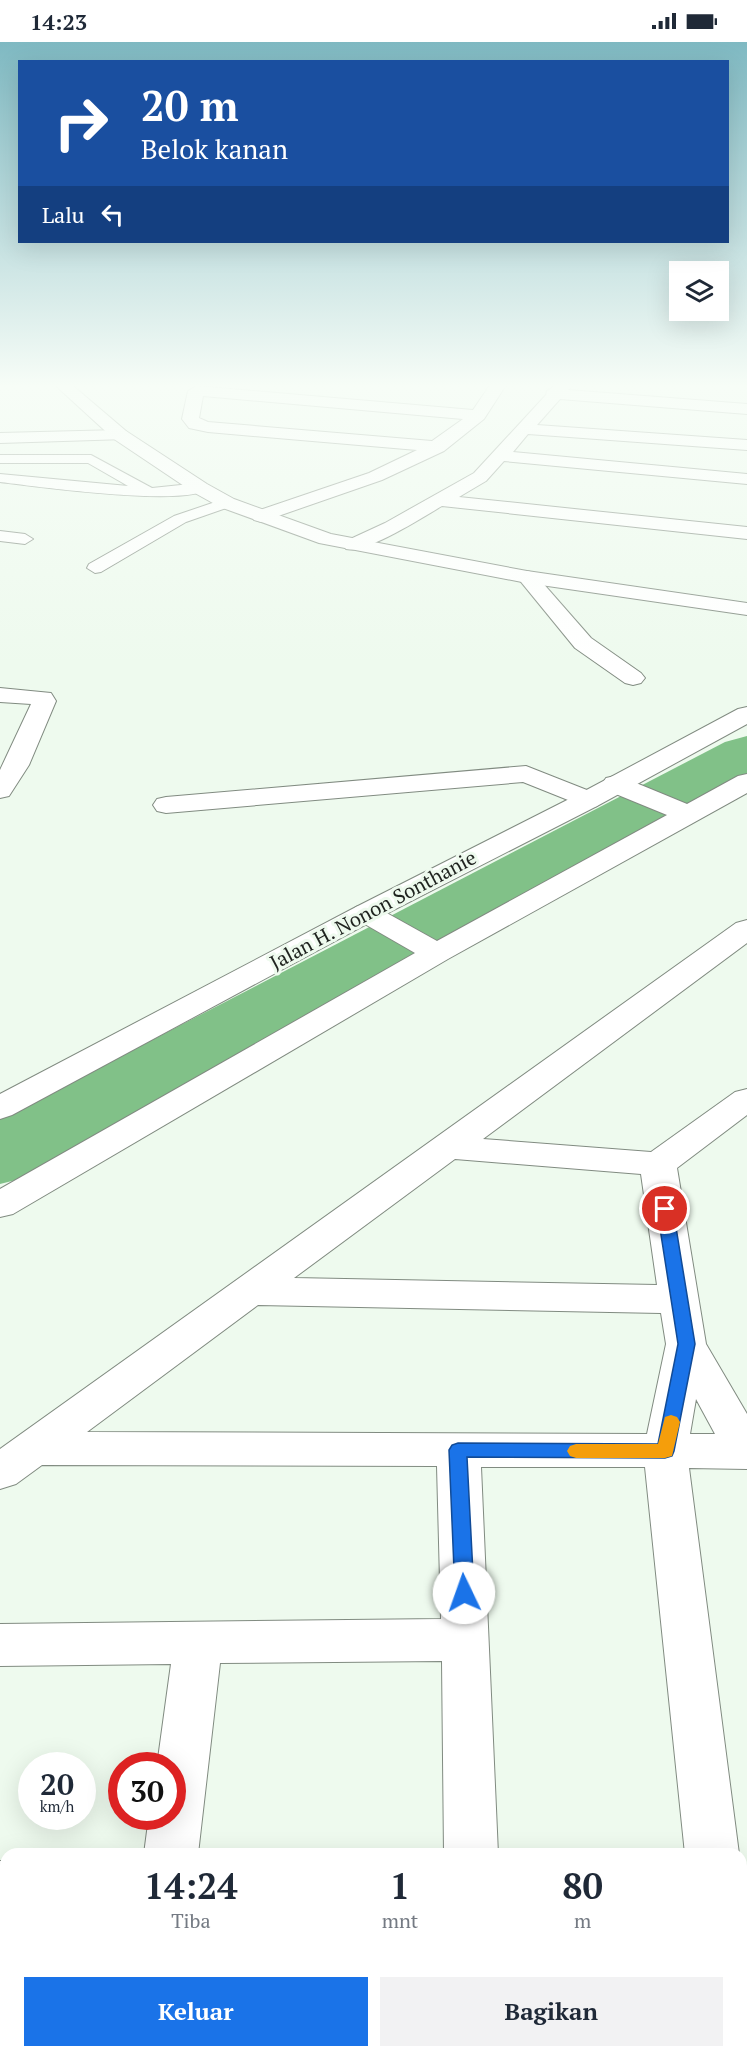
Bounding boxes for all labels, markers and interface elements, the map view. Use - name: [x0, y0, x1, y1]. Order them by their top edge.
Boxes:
- text: 14:23: [30, 7, 87, 36]
- text: 20 m: [141, 77, 239, 133]
- icon: right: [42, 84, 120, 162]
- text: Belok kanan: [141, 131, 288, 167]
- icon: left: [96, 198, 129, 231]
- text: Lalu: [42, 200, 84, 229]
- map controls: [669, 261, 729, 321]
- button: layers: [669, 261, 729, 321]
- street label: Jalan H. Nonon Sonthanie: [265, 844, 481, 976]
- pin: [639, 1183, 690, 1234]
- icon: arrive: [648, 1192, 681, 1225]
- position arrow: [432, 1561, 496, 1625]
- speed limit sign: 30: [108, 1752, 186, 1830]
- text: 20: [40, 1764, 74, 1804]
- text: km/h: [40, 1796, 74, 1816]
- text: 14:24: [144, 1862, 238, 1909]
- text: 1: [390, 1862, 410, 1909]
- text: 80: [562, 1862, 603, 1909]
- text: Tiba: [171, 1907, 211, 1934]
- text: mnt: [382, 1907, 418, 1934]
- text: m: [574, 1907, 591, 1934]
- button: Keluar: [24, 1977, 368, 2046]
- button: Bagikan: [380, 1977, 723, 2046]

